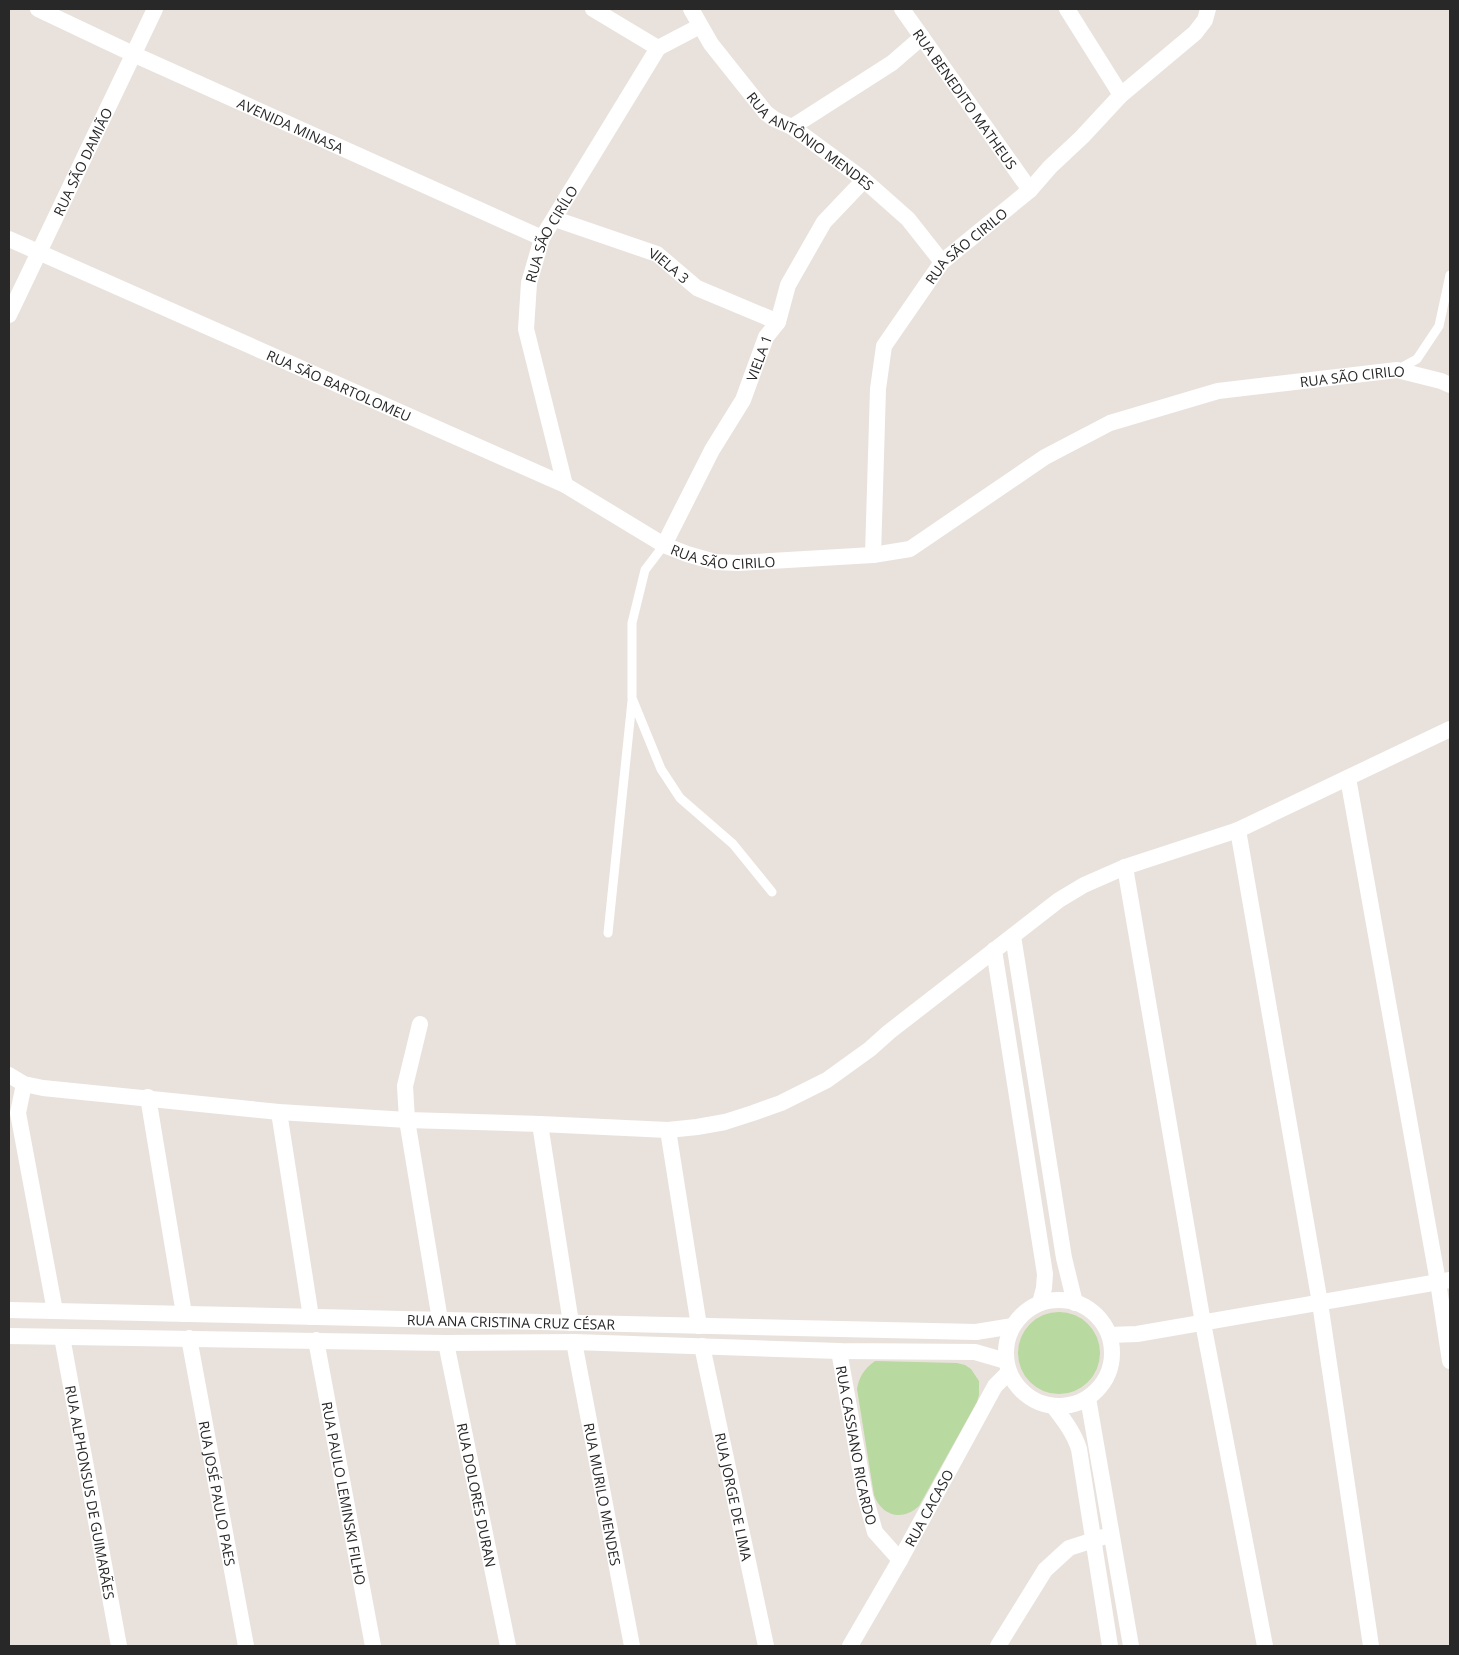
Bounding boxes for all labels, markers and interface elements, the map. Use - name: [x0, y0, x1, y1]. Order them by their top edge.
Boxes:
- street label: RUA BENEDITO MATHEUS: [909, 25, 1022, 173]
- street label: RUA ANTÔNIO MENDES: [743, 88, 878, 194]
- street label: AVENIDA MINASA: [235, 93, 347, 157]
- street label: RUA SÃO DAMIÃO: [48, 104, 116, 219]
- street label: RUA SÃO CIRÍLO: [520, 182, 582, 285]
- street label: RUA SÃO CIRILO: [920, 203, 1011, 288]
- street label: VIELA 3: [647, 242, 694, 287]
- street label: VIELA 1: [741, 332, 775, 384]
- street label: RUA SÃO BARTOLOMEU: [264, 345, 414, 425]
- street label: RUA SÃO CIRILO: [1299, 360, 1407, 391]
- street label: RUA SÃO CIRILO: [668, 539, 776, 573]
- street label: RUA ANA CRISTINA CRUZ CÉSAR: [407, 1310, 616, 1333]
- street label: RUA CASSIANO RICARDO: [832, 1364, 882, 1527]
- street label: RUA ALPHONSUS DE GUIMARÃES: [62, 1384, 120, 1601]
- street label: RUA PAULO LEMINSKI FILHO: [318, 1400, 371, 1587]
- street label: RUA JOSÉ PAULO PAES: [195, 1419, 240, 1567]
- street label: RUA DOLORES DURAN: [453, 1421, 501, 1569]
- street label: RUA MURILO MENDES: [580, 1421, 626, 1567]
- street label: RUA JORGE DE LIMA: [711, 1431, 757, 1563]
- street label: RUA CACASO: [900, 1466, 957, 1550]

